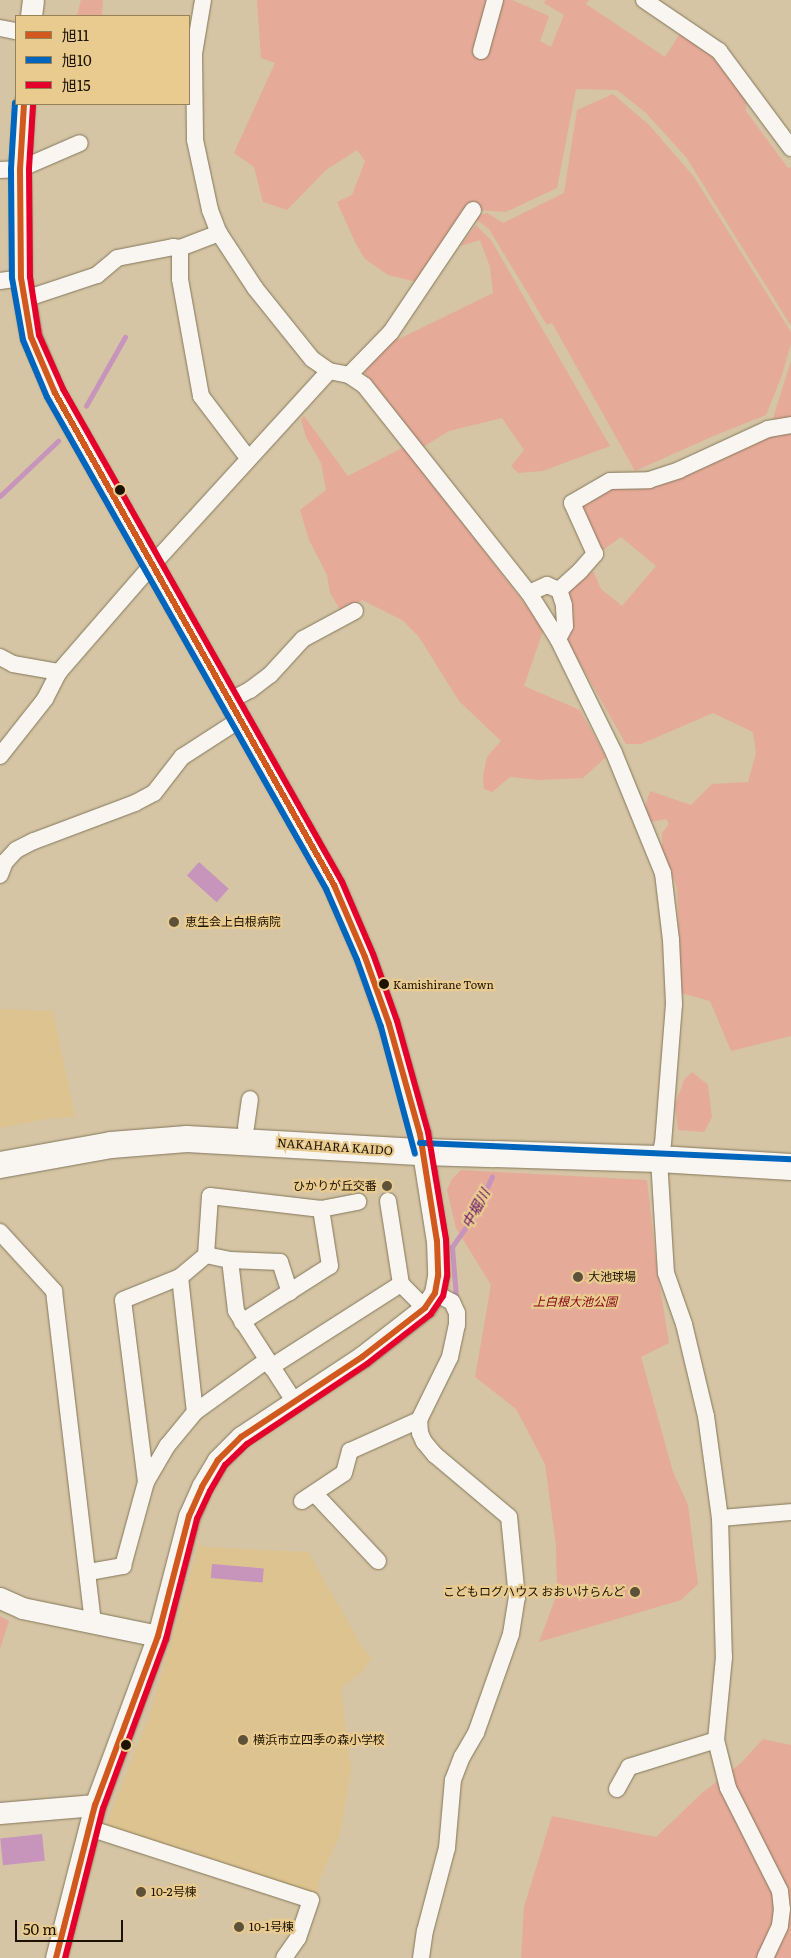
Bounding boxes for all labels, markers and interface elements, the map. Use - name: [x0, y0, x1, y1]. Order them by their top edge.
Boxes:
- legend: [15, 15, 190, 105]
- text: 旭11: [62, 23, 89, 46]
- text: 旭10: [62, 48, 92, 71]
- text: 旭15: [62, 73, 91, 96]
- unlabelled marker: [115, 485, 125, 495]
- marker: 恵生会上白根病院: [167, 915, 181, 929]
- place label: 恵生会上白根病院: [185, 915, 281, 929]
- place label: Kamishirane Town: [393, 977, 494, 991]
- marker: Kamishirane Town: [379, 979, 389, 989]
- street label: NAKAHARA KAIDO: [277, 1136, 393, 1158]
- place label: ひかりが丘交番: [293, 1179, 377, 1193]
- marker: ひかりが丘交番: [381, 1180, 393, 1192]
- water label: 中堀川: [457, 1186, 493, 1230]
- place label: 大池球場: [588, 1270, 636, 1284]
- marker: 大池球場: [572, 1271, 584, 1283]
- park label: 上白根大池公園: [533, 1295, 617, 1309]
- place label: こどもログハウス おおいけらんど: [443, 1585, 625, 1599]
- marker: こどもログハウス おおいけらんど: [629, 1586, 641, 1598]
- place label: 横浜市立四季の森小学校: [253, 1733, 385, 1747]
- marker: 横浜市立四季の森小学校: [237, 1734, 249, 1746]
- unlabelled marker: [121, 1740, 131, 1750]
- place label: 10-2号棟: [151, 1885, 197, 1899]
- marker: 10-2号棟: [135, 1886, 147, 1898]
- scale bar: [18, 1910, 125, 1942]
- text: 50 m: [23, 1917, 57, 1940]
- place label: 10-1号棟: [249, 1920, 294, 1934]
- marker: 10-1号棟: [233, 1921, 245, 1933]

